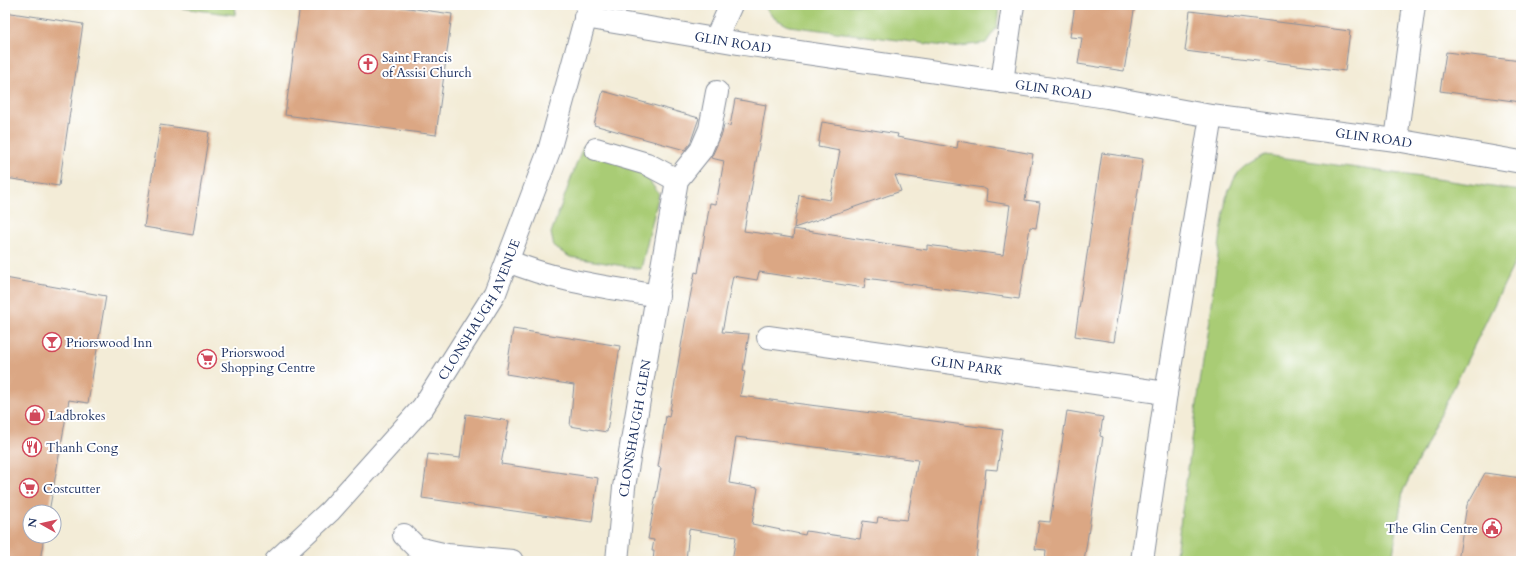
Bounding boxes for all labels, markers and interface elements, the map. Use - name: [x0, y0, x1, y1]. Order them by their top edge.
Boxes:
- street label: GLIN ROAD: [693, 28, 772, 58]
- place label: Saint Francis of Assisi Church: [382, 49, 472, 82]
- church icon: Saint Francis of Assisi Church: [357, 53, 379, 75]
- street label: GLIN ROAD: [1014, 76, 1093, 105]
- street label: GLIN ROAD: [1334, 124, 1413, 153]
- street label: CLONSHAUGH AVENUE: [434, 236, 525, 384]
- bar icon: Priorswood Inn: [41, 331, 63, 353]
- place label: Priorswood Inn: [66, 334, 153, 352]
- place label: Priorswood Shopping Centre: [221, 344, 315, 377]
- supermarket icon: Priorswood Shopping Centre: [196, 348, 218, 370]
- street label: GLIN PARK: [930, 352, 1005, 380]
- street label: CLONSHAUGH GLEN: [615, 358, 656, 498]
- shop icon: Ladbrokes: [24, 404, 46, 426]
- place label: Ladbrokes: [49, 407, 105, 425]
- restaurant icon: Thanh Cong: [21, 436, 43, 458]
- place label: Thanh Cong: [46, 439, 119, 457]
- supermarket icon: Costcutter: [18, 477, 40, 499]
- place label: Costcutter: [43, 480, 101, 498]
- north arrow: [22, 504, 62, 544]
- text: N: [25, 516, 41, 528]
- public building icon: The Glin Centre: [1481, 517, 1503, 539]
- place label: The Glin Centre: [1386, 520, 1478, 538]

